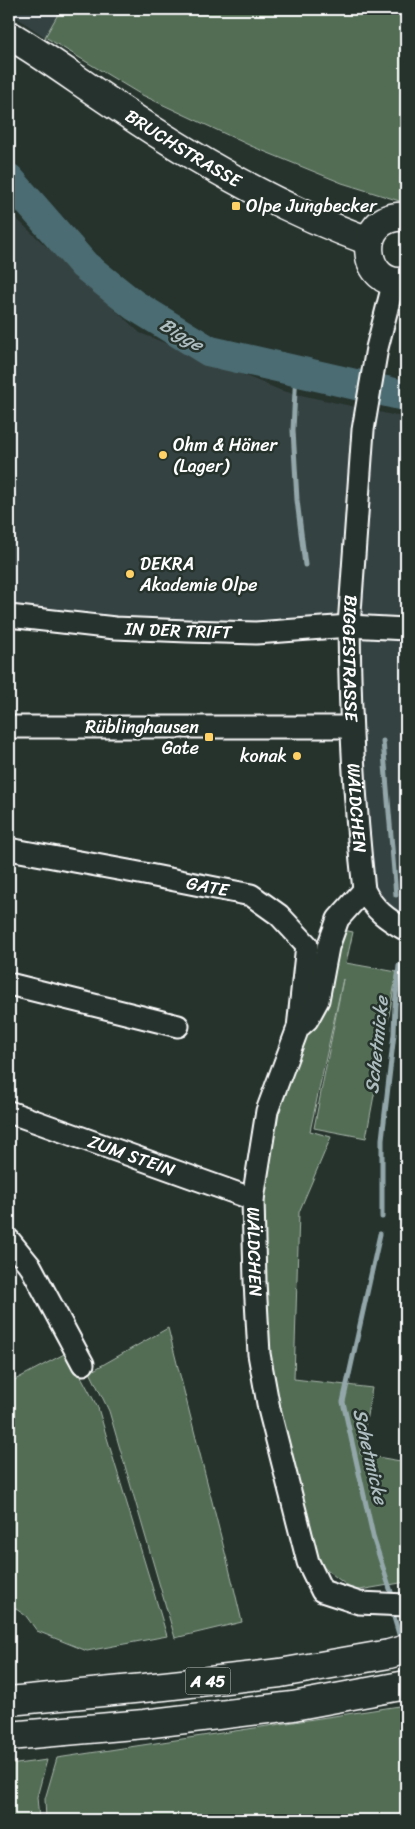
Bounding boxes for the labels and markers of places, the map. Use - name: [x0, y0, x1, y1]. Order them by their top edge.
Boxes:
- place label: Olpe Jungbecker: [246, 190, 378, 222]
- marker: Olpe Jungbecker: [230, 200, 242, 212]
- place label: Ohm & Häner (Lager): [173, 429, 278, 482]
- marker: Ohm & Häner (Lager): [157, 449, 169, 461]
- place label: DEKRA Akademie Olpe: [139, 548, 257, 601]
- marker: DEKRA Akademie Olpe: [124, 568, 136, 580]
- place label: Rüblinghausen Gate: [85, 711, 199, 764]
- marker: Rüblinghausen Gate: [203, 731, 215, 743]
- place label: konak: [240, 740, 287, 772]
- marker: konak: [291, 750, 303, 762]

